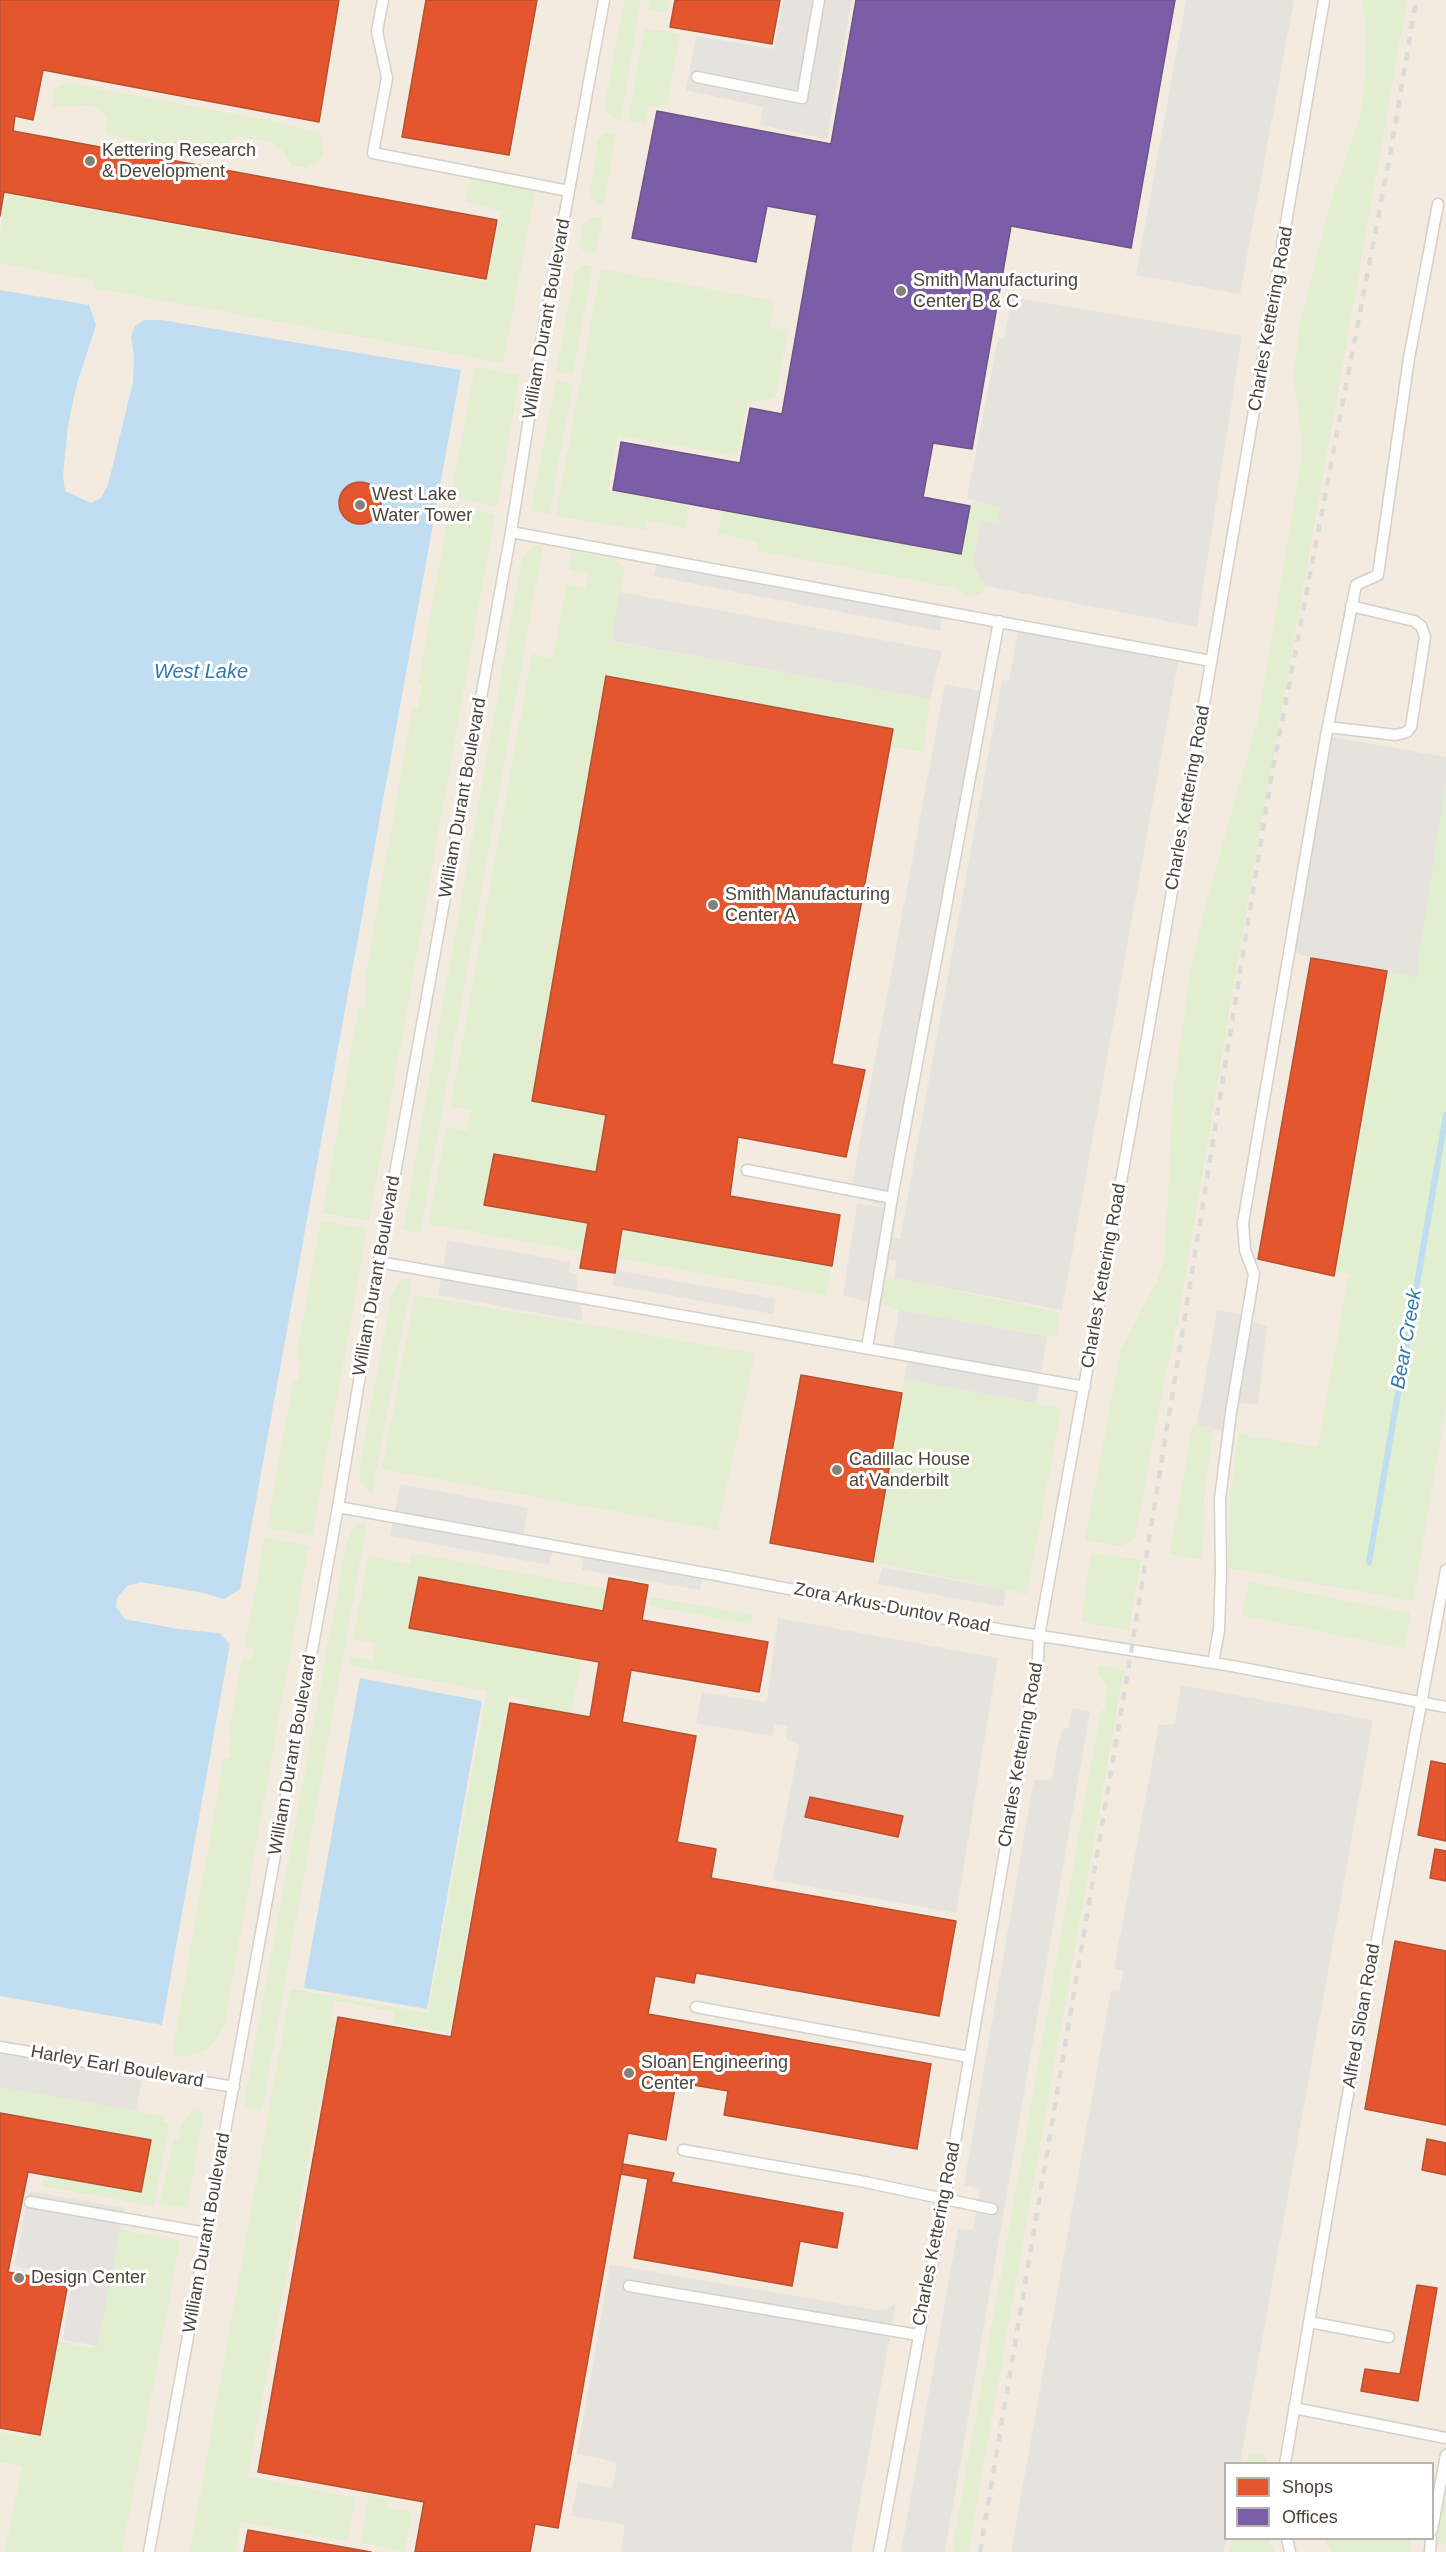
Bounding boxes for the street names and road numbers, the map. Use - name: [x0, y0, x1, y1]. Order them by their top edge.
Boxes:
- street label: William Durant Boulevard: [519, 217, 575, 421]
- street label: Charles Kettering Road: [1244, 225, 1298, 413]
- street label: William Durant Boulevard: [435, 696, 491, 900]
- street label: Charles Kettering Road: [1161, 704, 1215, 892]
- street label: William Durant Boulevard: [349, 1174, 405, 1378]
- street label: Charles Kettering Road: [1077, 1182, 1131, 1370]
- street label: Zora Arkus-Duntov Road: [792, 1578, 992, 1638]
- street label: William Durant Boulevard: [265, 1653, 321, 1857]
- street label: Charles Kettering Road: [994, 1661, 1048, 1849]
- street label: Alfred Sloan Road: [1339, 1942, 1385, 2090]
- street label: Harley Earl Boulevard: [29, 2041, 205, 2093]
- street label: William Durant Boulevard: [179, 2131, 235, 2335]
- street label: Charles Kettering Road: [909, 2140, 965, 2328]

